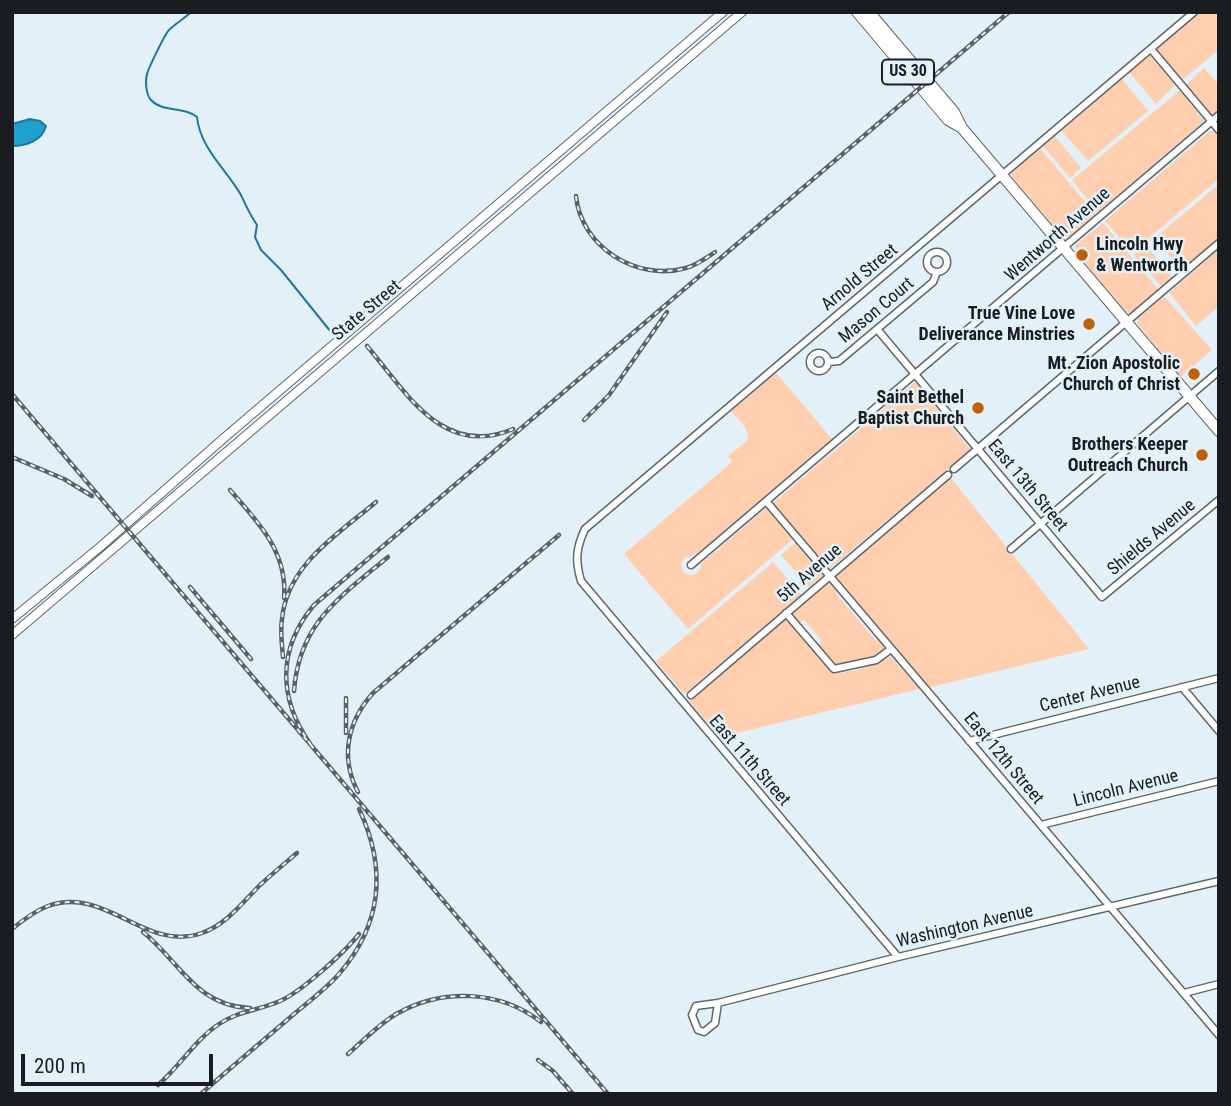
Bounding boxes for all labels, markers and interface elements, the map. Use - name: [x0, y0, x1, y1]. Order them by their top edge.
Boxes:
- road number: US 30: [882, 60, 934, 85]
- street label: Wentworth Avenue: [1001, 183, 1115, 287]
- place label: Lincoln Hwy & Wentworth: [1096, 234, 1188, 276]
- street label: Arnold Street: [817, 240, 903, 316]
- marker: Lincoln Hwy & Wentworth: [1074, 247, 1090, 263]
- street label: Mason Court: [835, 273, 919, 349]
- street label: State Street: [328, 276, 406, 346]
- place label: True Vine Love Deliverance Minstries: [918, 303, 1075, 346]
- marker: True Vine Love Deliverance Minstries: [1081, 316, 1097, 332]
- place label: Mt. Zion Apostolic Church of Christ: [1047, 353, 1180, 396]
- marker: Mt. Zion Apostolic Church of Christ: [1186, 366, 1202, 382]
- place label: Saint Bethel Baptist Church: [858, 387, 964, 430]
- marker: Saint Bethel Baptist Church: [970, 400, 986, 416]
- place label: Brothers Keeper Outreach Church: [1068, 434, 1188, 476]
- street label: East 13th Street: [982, 436, 1072, 536]
- marker: Brothers Keeper Outreach Church: [1194, 447, 1210, 463]
- street label: Shields Avenue: [1104, 495, 1200, 581]
- street label: 5th Avenue: [773, 540, 847, 608]
- street label: Center Avenue: [1038, 672, 1142, 718]
- street label: East 12th Street: [958, 709, 1048, 809]
- street label: East 11th Street: [704, 711, 794, 811]
- street label: Lincoln Avenue: [1071, 766, 1181, 812]
- street label: Washington Avenue: [895, 901, 1035, 953]
- scale bar: [24, 1040, 217, 1084]
- text: 200 m: [34, 1054, 86, 1078]

